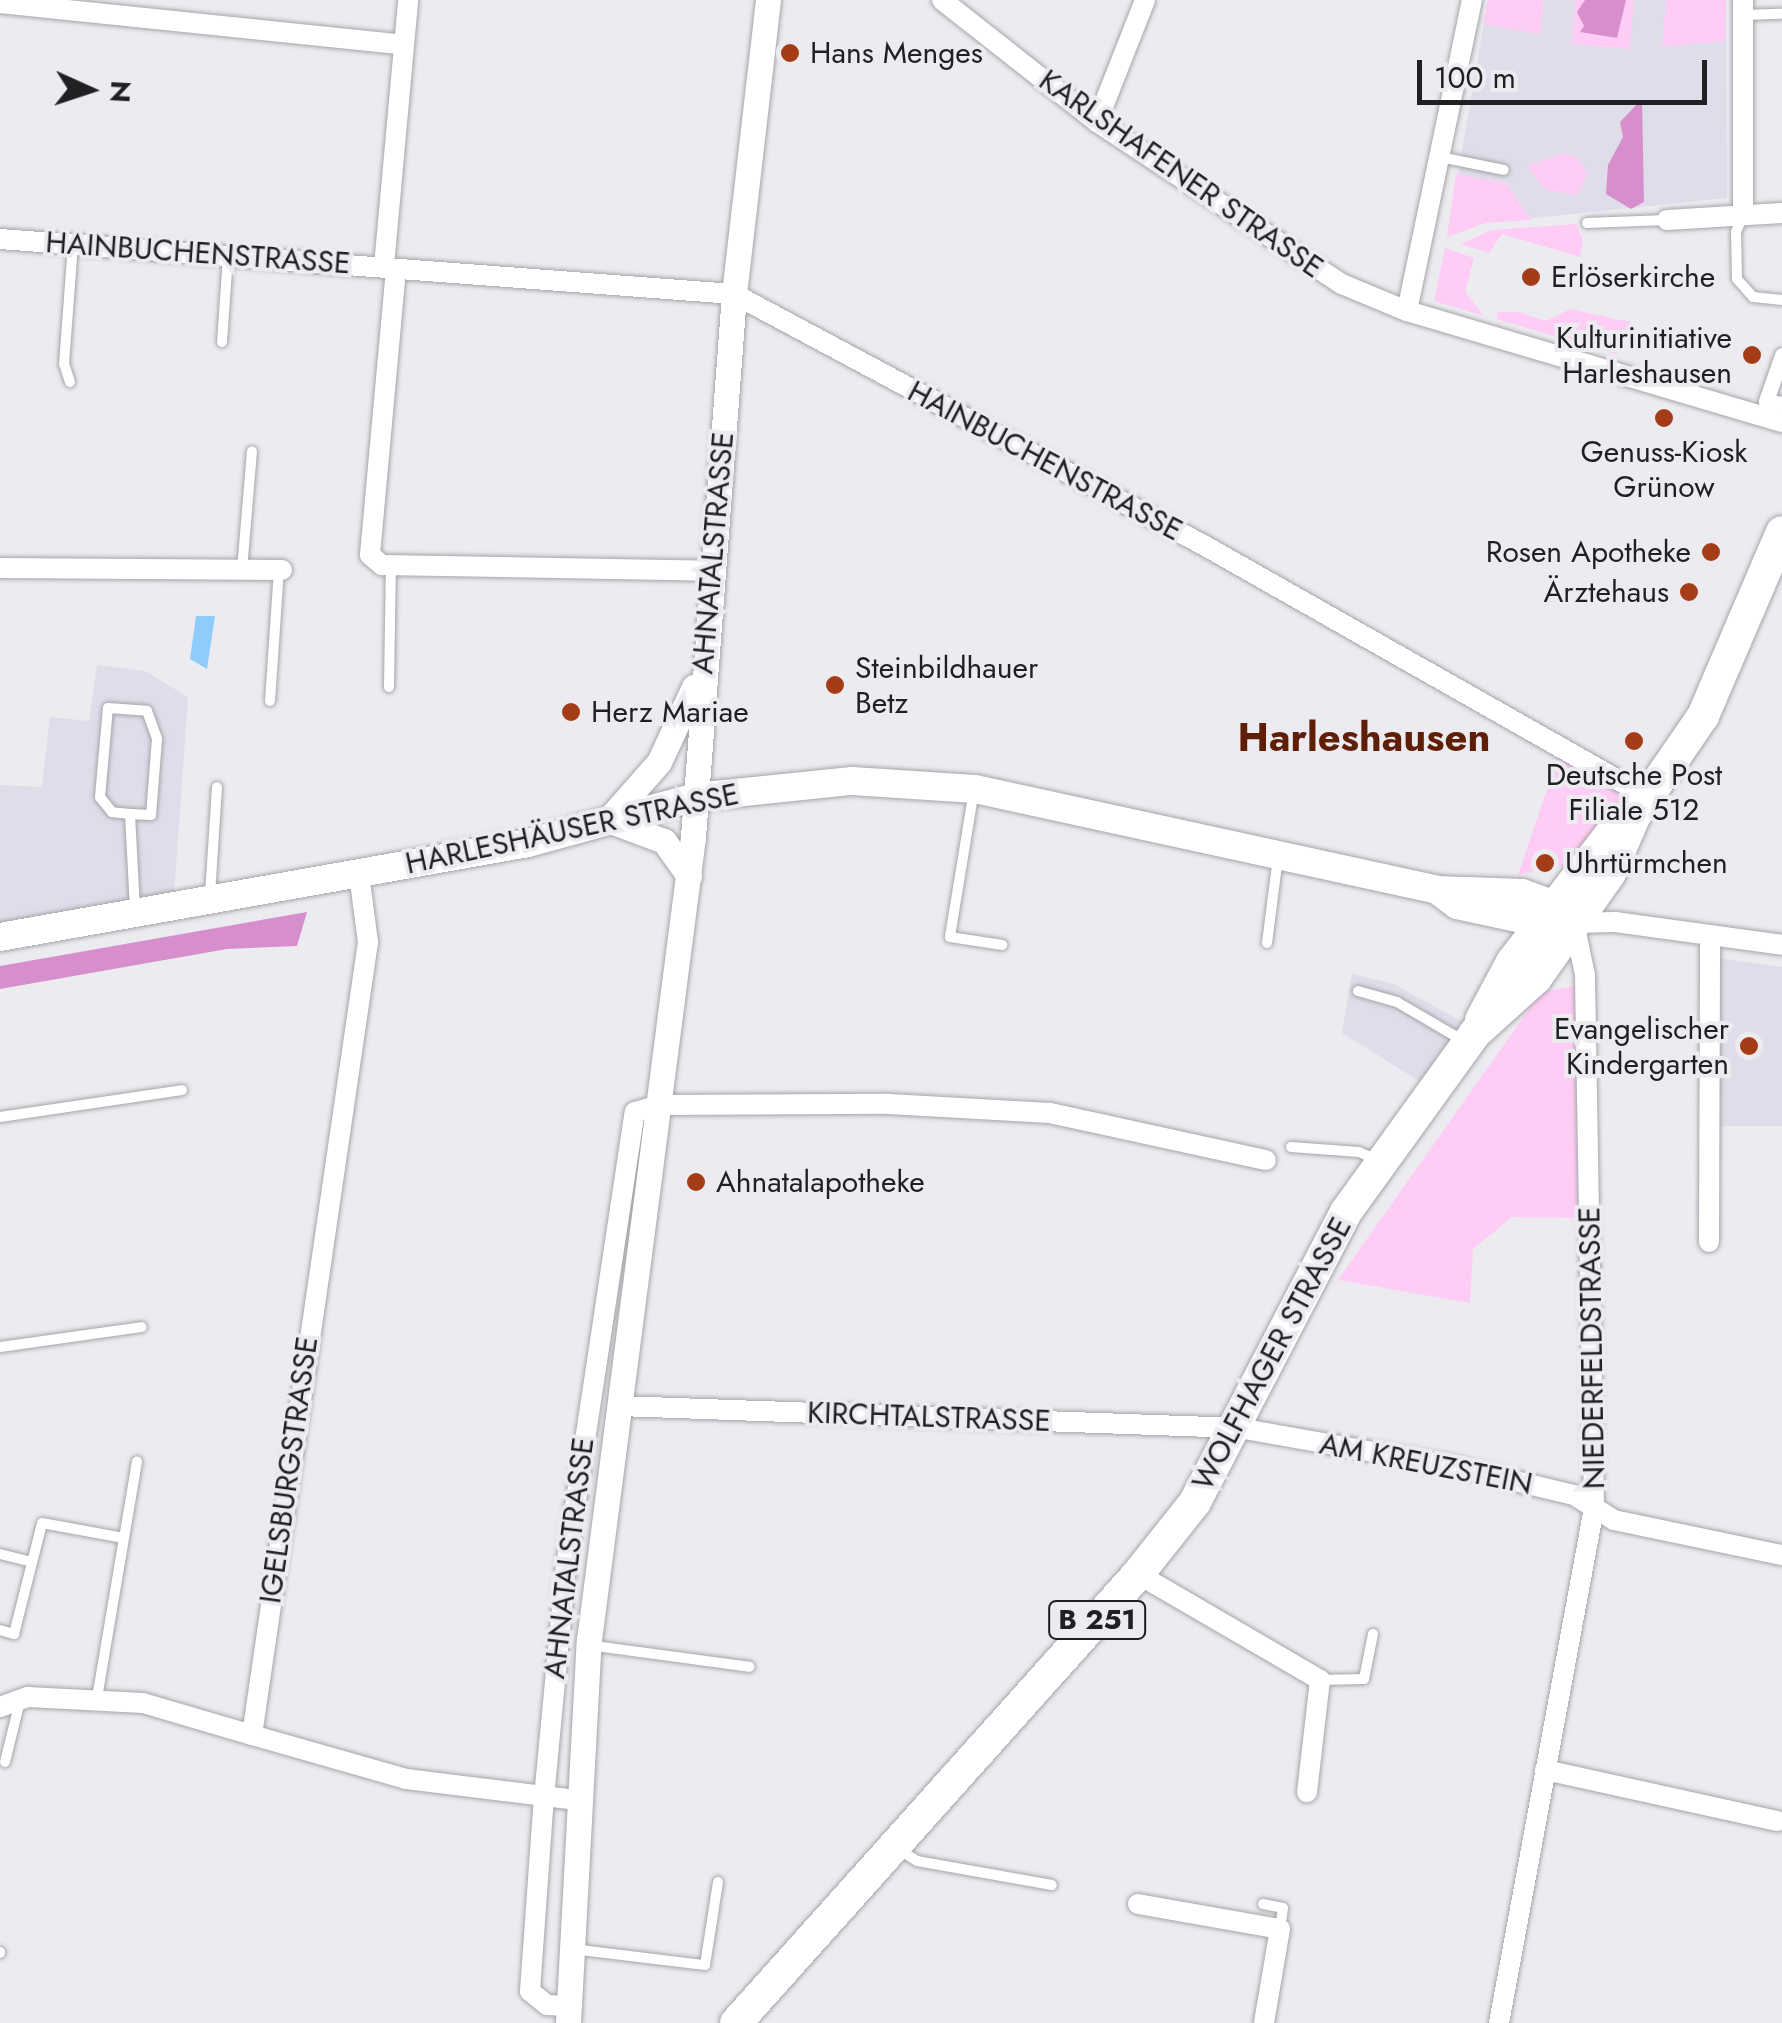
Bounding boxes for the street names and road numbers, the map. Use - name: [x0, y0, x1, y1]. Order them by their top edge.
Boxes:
- street label: KARLSHAFENER STRASSE: [1032, 62, 1330, 286]
- street label: HAINBUCHENSTRASSE: [44, 224, 352, 282]
- street label: HAINBUCHENSTRASSE: [902, 373, 1188, 549]
- street label: AHNATALSTRASSE: [684, 430, 742, 676]
- street label: HARLESHÄUSER STRASSE: [402, 776, 742, 882]
- street label: NIEDERFELDSTRASSE: [1572, 1206, 1612, 1490]
- street label: WOLFHAGER STRASSE: [1185, 1211, 1359, 1497]
- street label: IGELSBURGSTRASSE: [252, 1334, 326, 1606]
- street label: KIRCHTALSTRASSE: [807, 1395, 1051, 1439]
- street label: AM KREUZSTEIN: [1317, 1426, 1535, 1502]
- street label: AHNATALSTRASSE: [536, 1435, 602, 1681]
- road number: B 251: [1047, 1597, 1147, 1643]

